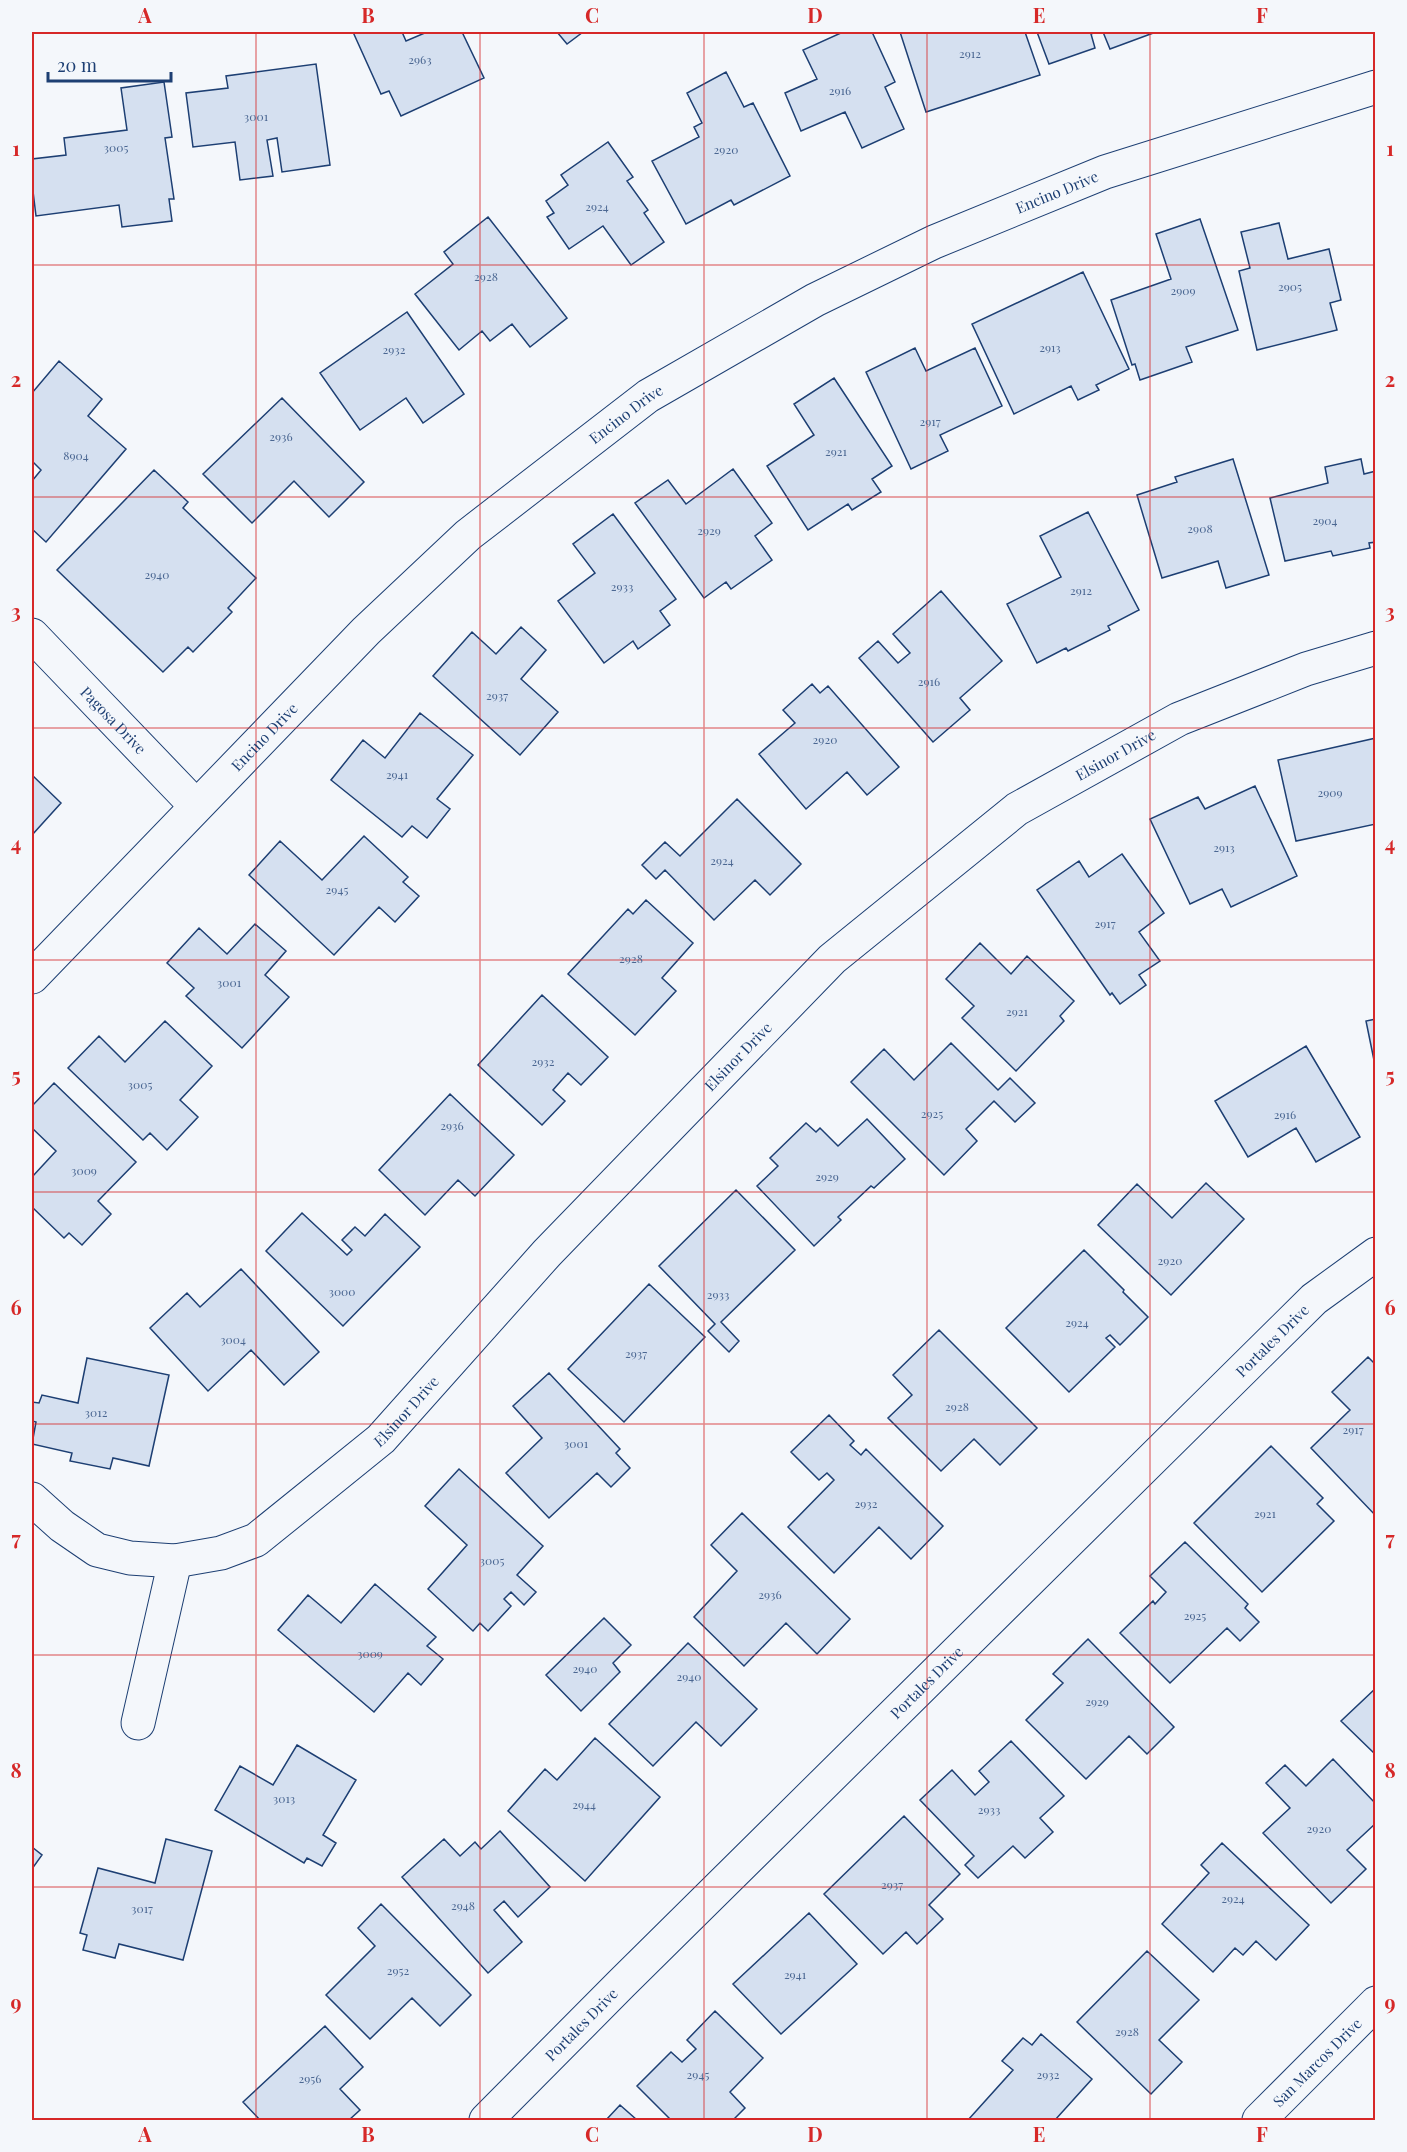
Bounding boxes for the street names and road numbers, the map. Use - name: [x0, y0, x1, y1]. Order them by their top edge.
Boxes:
- street label: Encino Drive: [1012, 166, 1101, 218]
- street label: Encino Drive: [585, 380, 666, 448]
- street label: Pagosa Drive: [76, 682, 151, 758]
- street label: Encino Drive: [226, 698, 302, 775]
- street label: Elsinor Drive: [1072, 724, 1159, 785]
- street label: Elsinor Drive: [700, 1017, 776, 1095]
- street label: Portales Drive: [1231, 1300, 1313, 1381]
- street label: Elsinor Drive: [369, 1371, 443, 1451]
- street label: Portales Drive: [885, 1642, 967, 1723]
- street label: Portales Drive: [540, 1983, 622, 2065]
- street label: San Marcos Drive: [1268, 2013, 1366, 2111]

